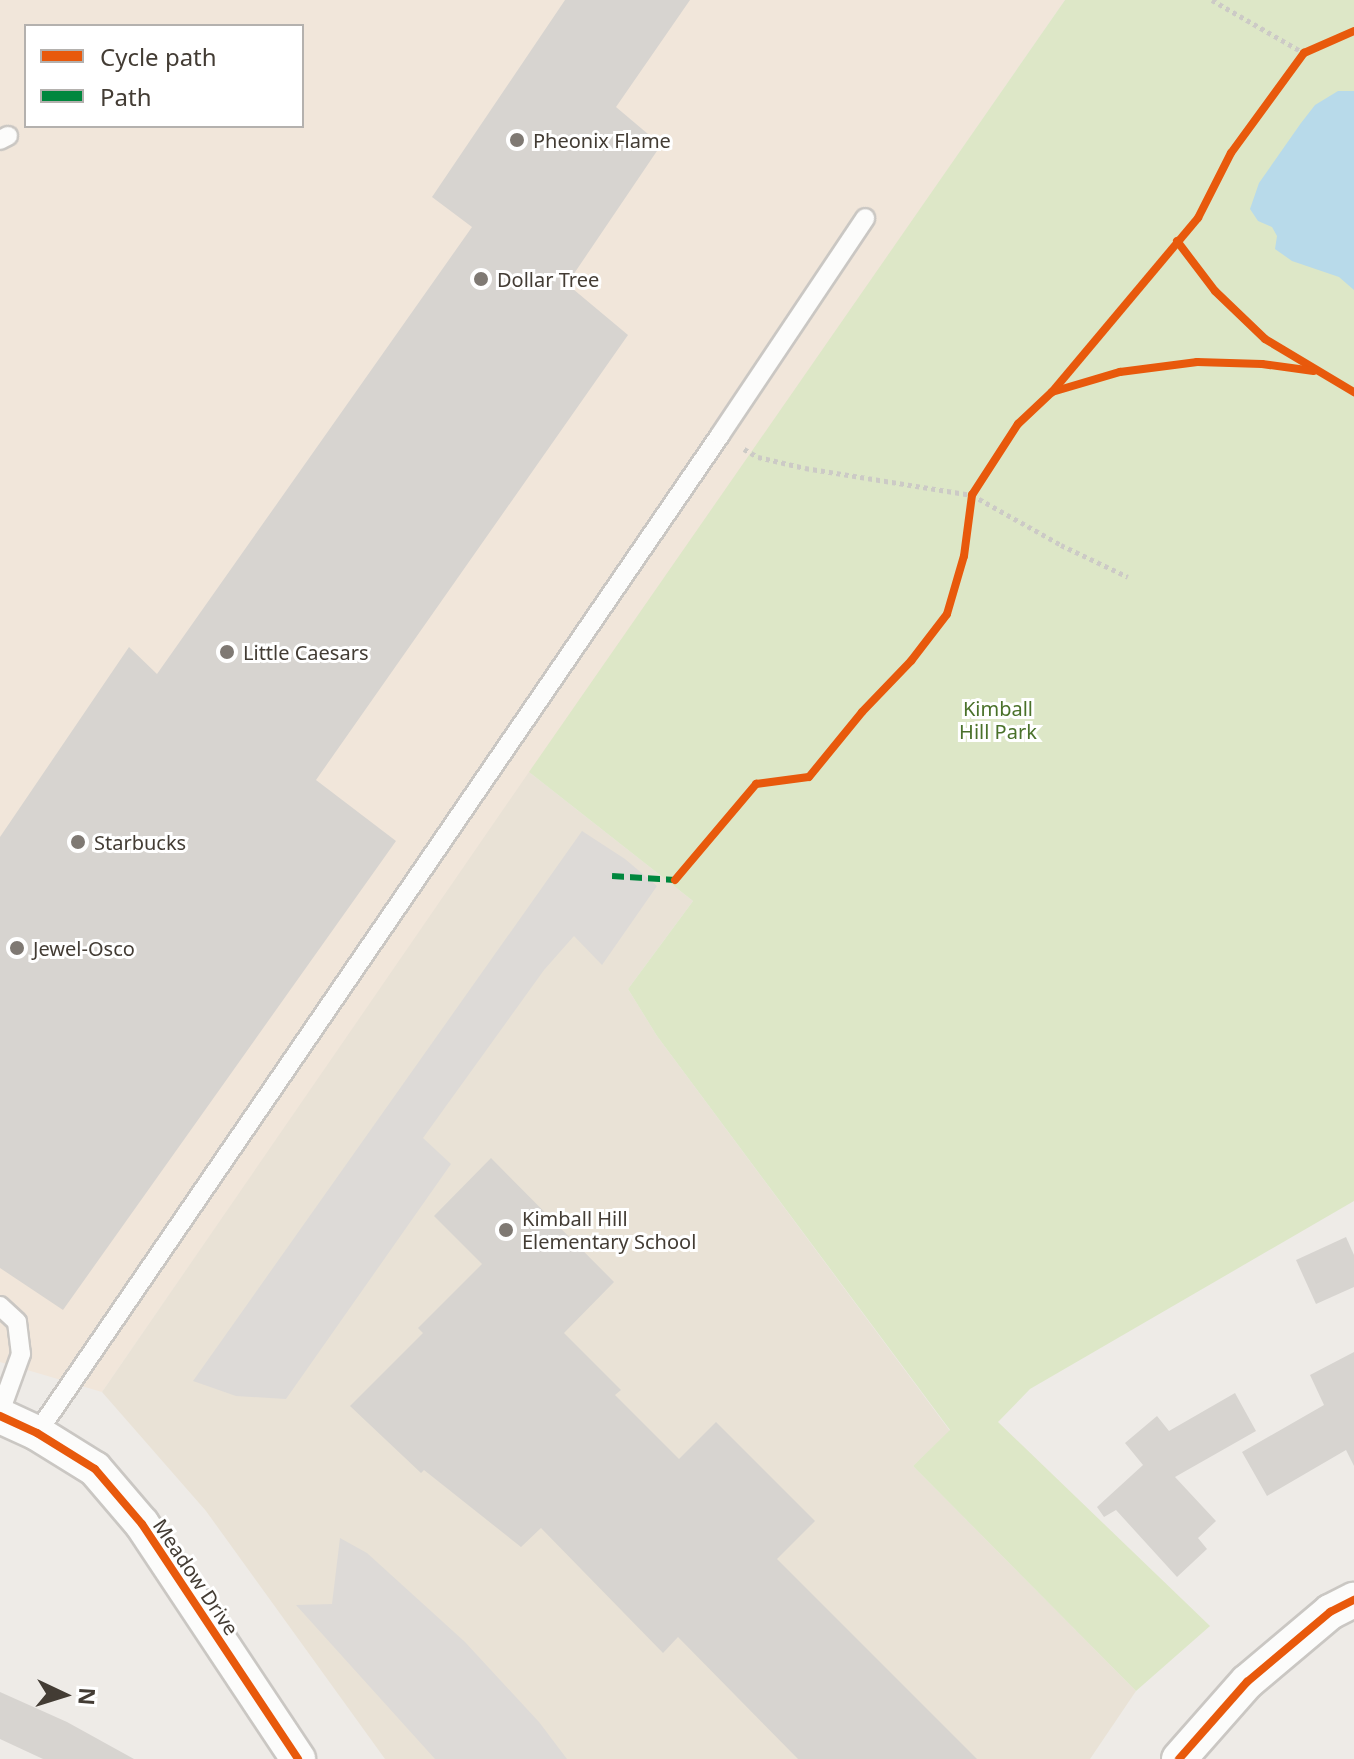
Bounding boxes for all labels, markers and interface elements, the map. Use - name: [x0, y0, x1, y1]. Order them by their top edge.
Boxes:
- legend: [24, 24, 304, 128]
- text: Cycle path: [100, 40, 217, 73]
- text: Path: [100, 80, 151, 113]
- place label: Pheonix Flame: [533, 128, 671, 152]
- marker: Pheonix Flame: [508, 131, 526, 149]
- place label: Dollar Tree: [497, 267, 599, 291]
- marker: Dollar Tree: [472, 270, 490, 288]
- place label: Little Caesars: [243, 640, 368, 664]
- marker: Little Caesars: [218, 643, 236, 661]
- park label: Kimball Hill Park: [959, 696, 1037, 743]
- place label: Starbucks: [94, 830, 186, 854]
- marker: Starbucks: [69, 833, 87, 851]
- place label: Jewel-Osco: [33, 936, 135, 960]
- marker: Jewel-Osco: [8, 939, 26, 957]
- place label: Kimball Hill Elementary School: [522, 1206, 696, 1253]
- marker: Kimball Hill Elementary School: [497, 1221, 515, 1239]
- street label: Meadow Drive: [148, 1514, 244, 1640]
- north arrow: [24, 1655, 104, 1735]
- text: N: [72, 1687, 104, 1707]

